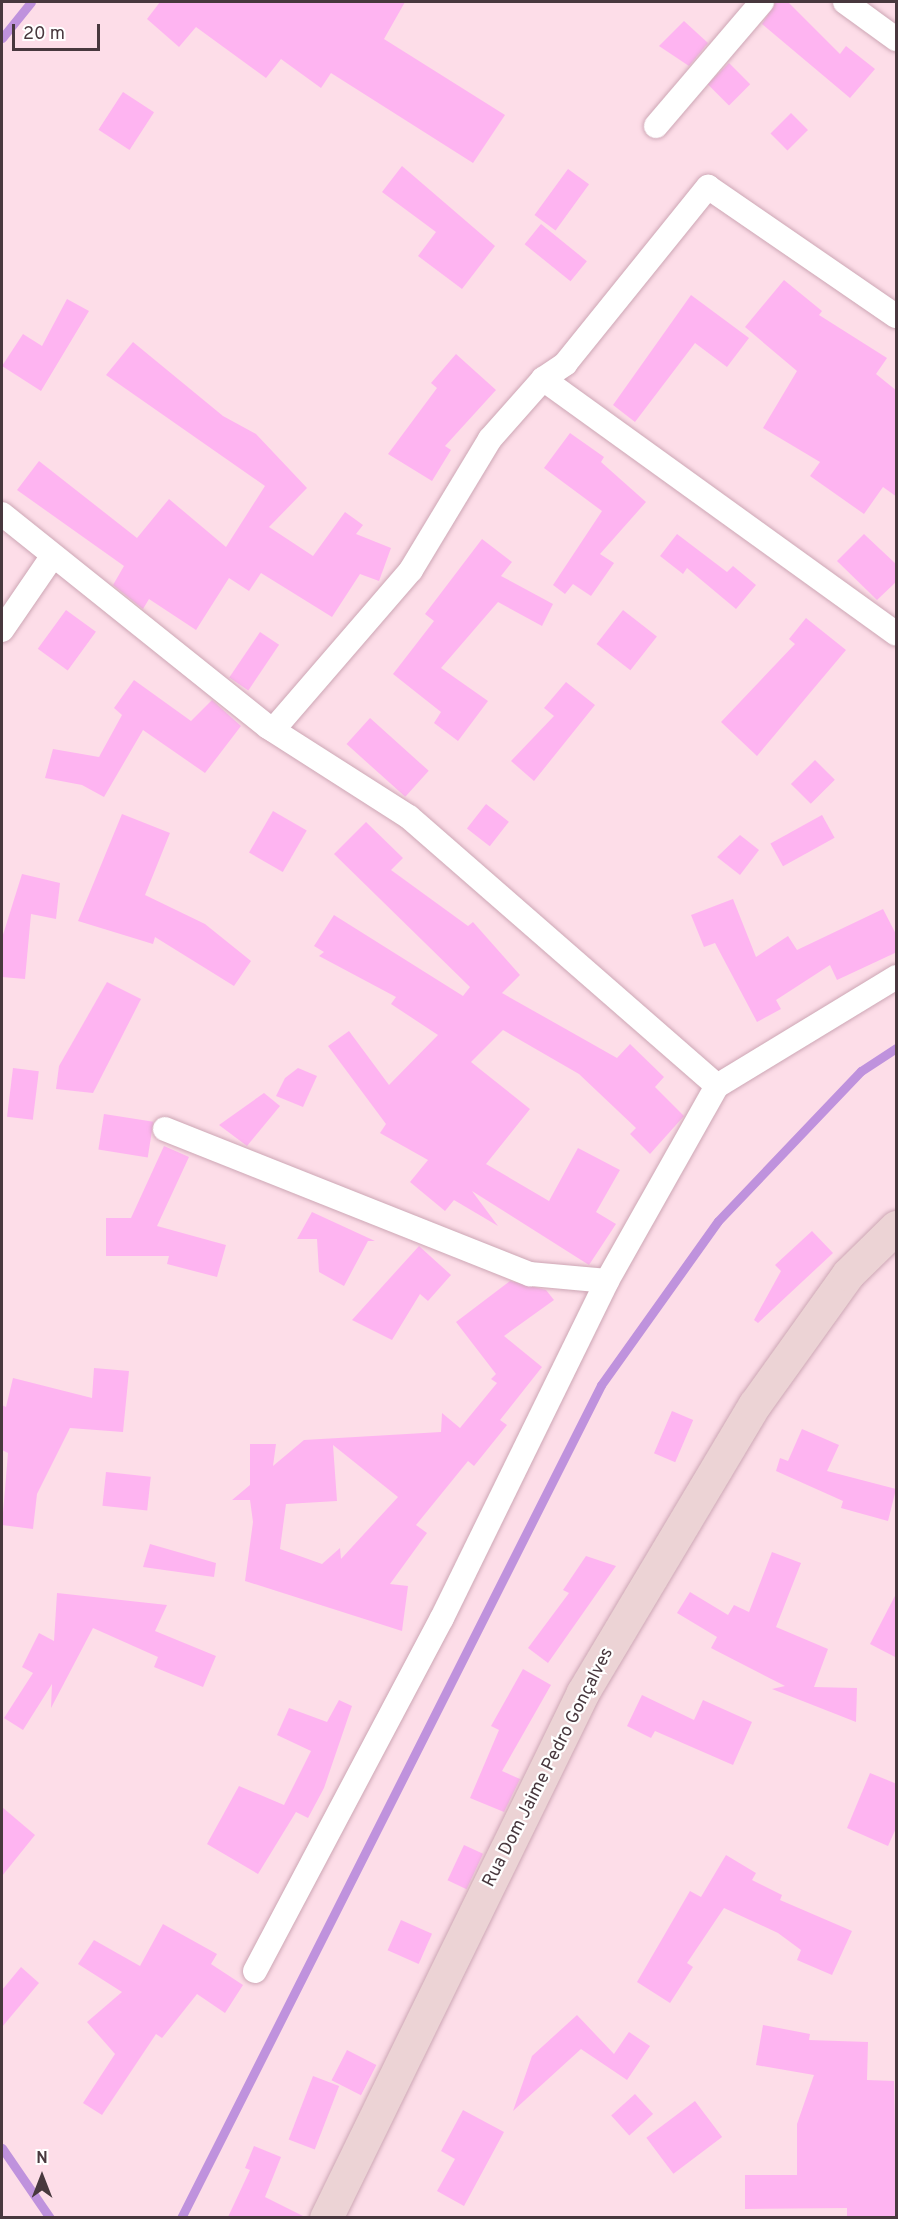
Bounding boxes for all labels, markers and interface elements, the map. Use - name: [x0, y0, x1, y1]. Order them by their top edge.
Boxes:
- scale bar: [15, 12, 104, 50]
- text: 20 m: [23, 23, 65, 46]
- street label: Rua Dom Jaime Pedro Gonçalves: [479, 1645, 619, 1891]
- north arrow: [12, 2147, 72, 2207]
- text: N: [36, 2149, 48, 2169]

